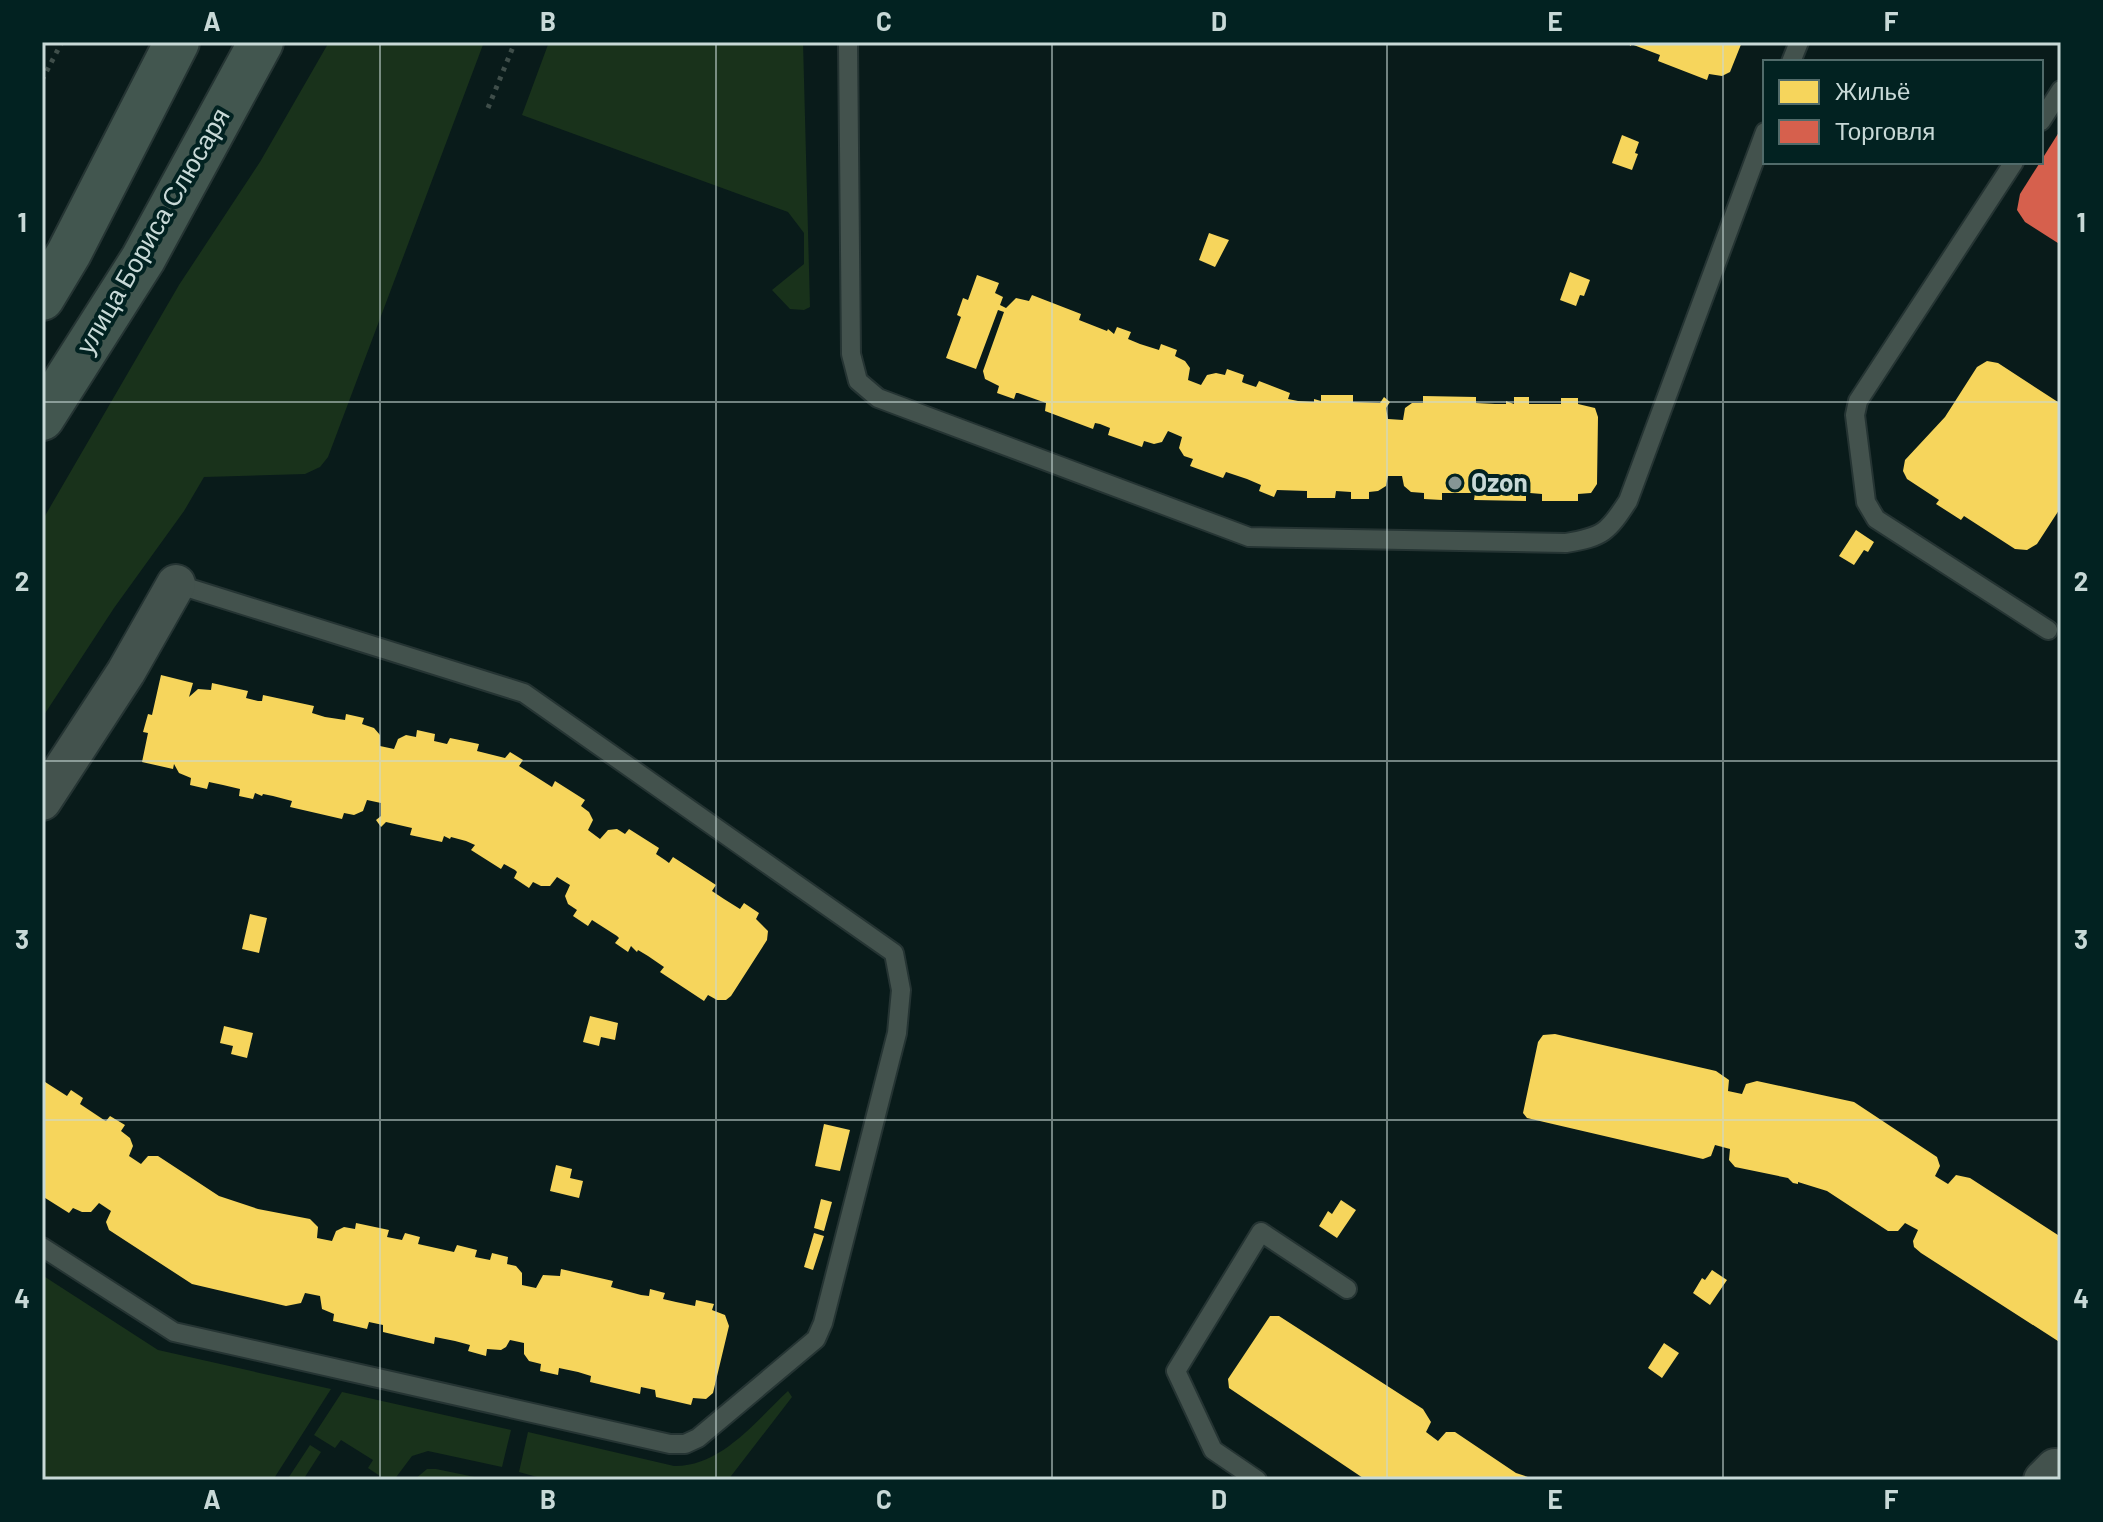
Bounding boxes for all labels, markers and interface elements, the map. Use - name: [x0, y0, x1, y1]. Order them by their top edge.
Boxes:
- text: A: [203, 5, 221, 36]
- text: B: [540, 5, 556, 36]
- text: C: [876, 5, 892, 36]
- text: D: [1211, 5, 1227, 36]
- text: E: [1547, 5, 1563, 36]
- text: F: [1884, 5, 1899, 36]
- legend: [1763, 60, 2043, 164]
- text: Жильё: [1835, 76, 1910, 105]
- street label: улица Бориса Слюсаря: [69, 102, 235, 359]
- text: Торговля: [1835, 116, 1935, 145]
- text: 1: [17, 206, 27, 237]
- text: 1: [2076, 206, 2086, 237]
- place label: Ozon: [1471, 466, 1528, 497]
- marker: Ozon: [1446, 474, 1464, 492]
- text: 2: [15, 565, 29, 596]
- text: 2: [2074, 565, 2088, 596]
- text: 3: [15, 923, 29, 954]
- text: 3: [2074, 923, 2088, 954]
- text: 4: [14, 1282, 30, 1313]
- text: 4: [2073, 1282, 2089, 1313]
- text: A: [203, 1483, 221, 1514]
- text: B: [540, 1483, 556, 1514]
- text: C: [876, 1483, 892, 1514]
- text: D: [1211, 1483, 1227, 1514]
- text: E: [1547, 1483, 1563, 1514]
- text: F: [1884, 1483, 1899, 1514]

